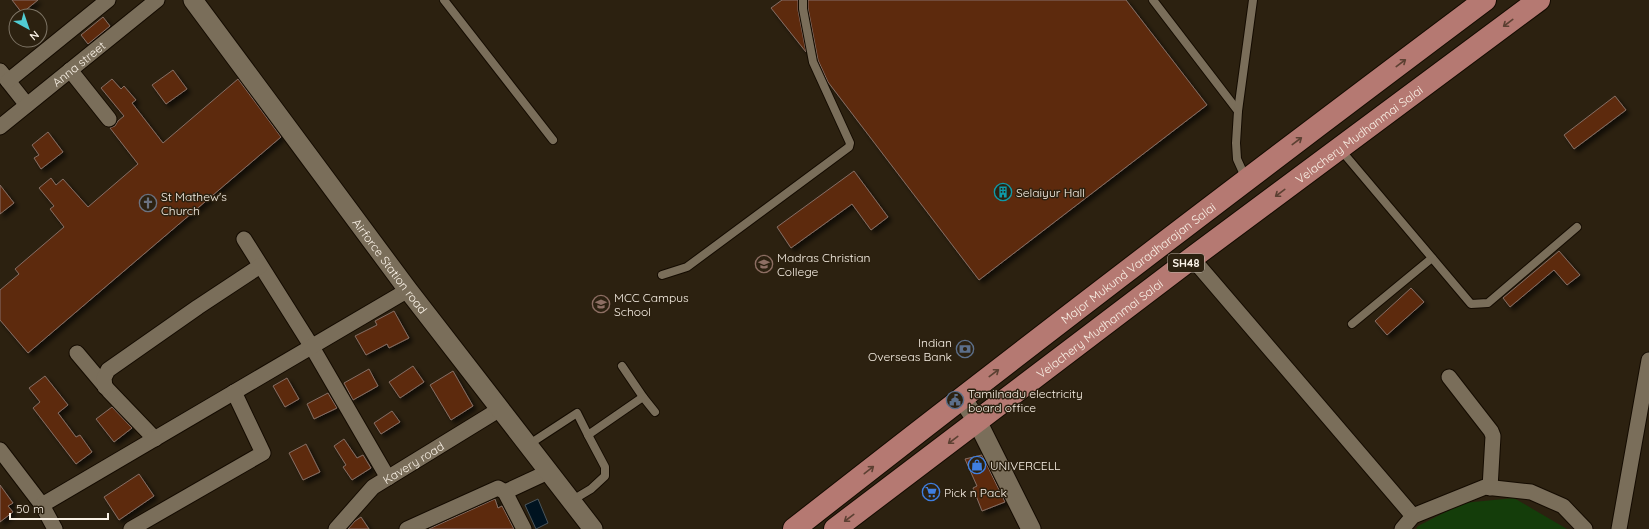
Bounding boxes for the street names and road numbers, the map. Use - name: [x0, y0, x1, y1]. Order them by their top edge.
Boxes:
- street label: Anna street: [49, 38, 108, 89]
- street label: Velachery Mudhanmai Salai: [1292, 82, 1425, 186]
- street label: Major Mukund Varadharajan Salai: [1058, 199, 1218, 327]
- street label: Airforce Station road: [350, 215, 431, 316]
- road number: SH48: [1168, 254, 1204, 272]
- street label: Velachery Mudhanmai Salai: [1033, 275, 1166, 381]
- street label: Kavery road: [380, 438, 446, 487]

